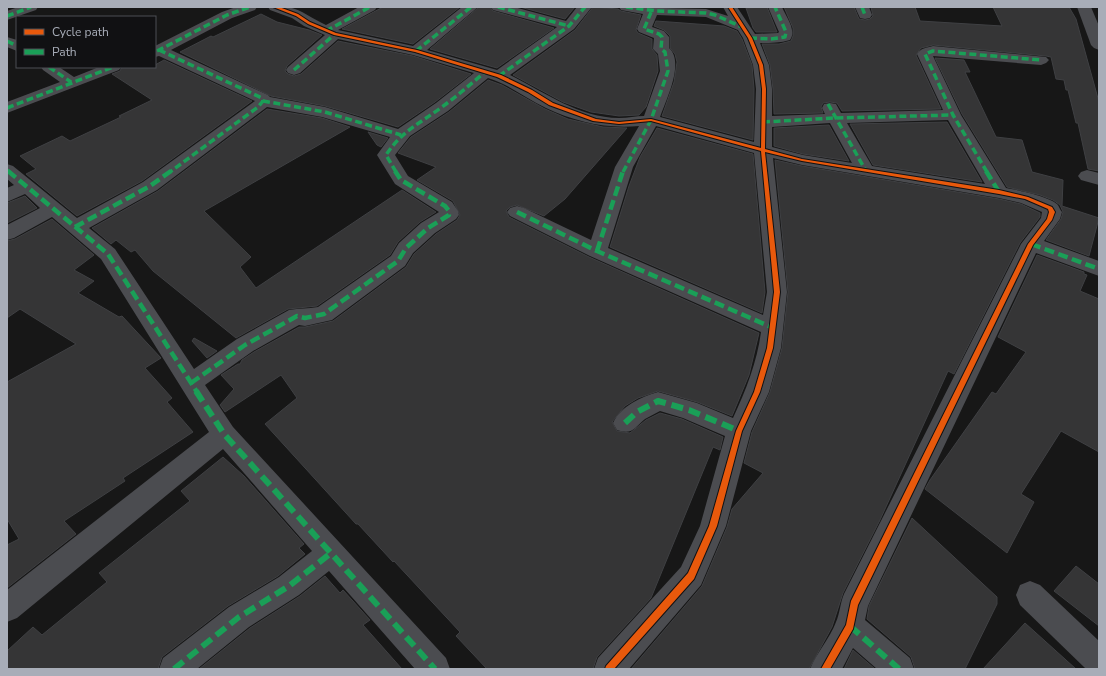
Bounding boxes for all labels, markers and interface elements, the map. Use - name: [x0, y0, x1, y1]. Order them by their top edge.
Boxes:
- legend: [16, 16, 156, 68]
- text: Cycle path: [52, 24, 109, 40]
- text: Path: [52, 44, 77, 60]

